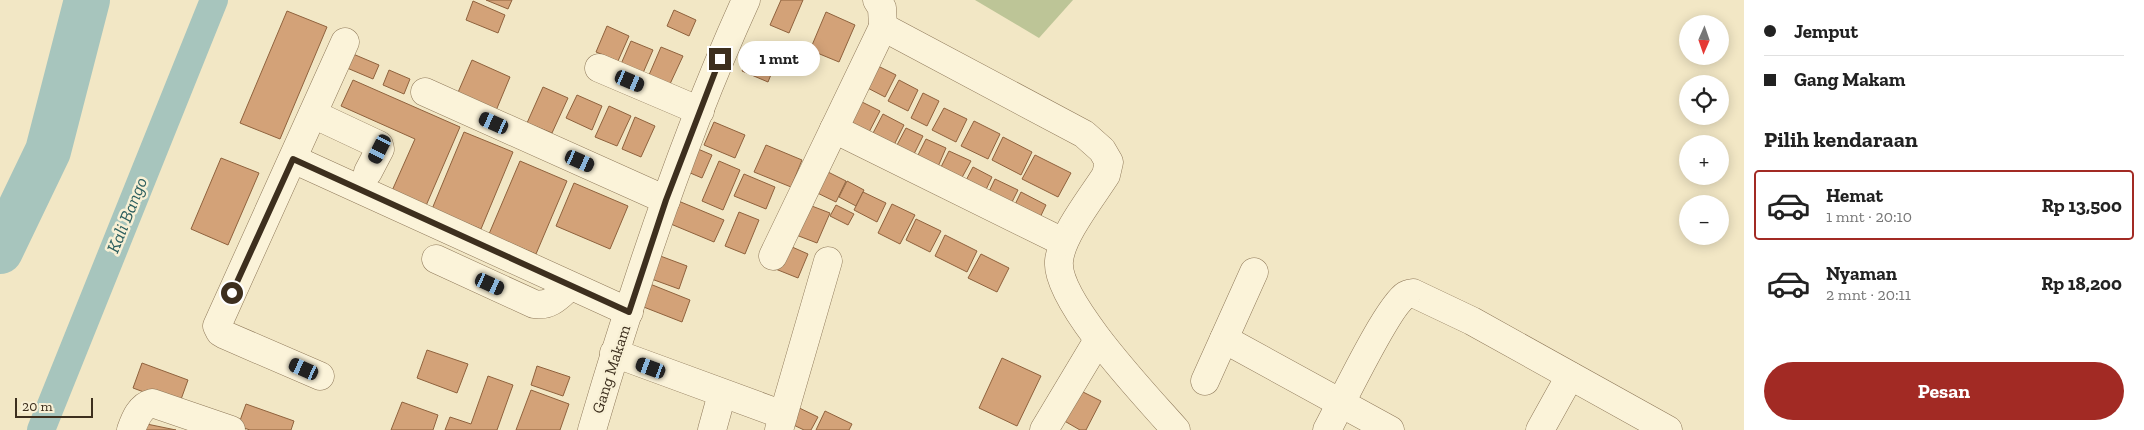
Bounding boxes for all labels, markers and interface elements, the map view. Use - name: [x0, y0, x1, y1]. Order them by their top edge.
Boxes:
- north arrow: [1679, 15, 1729, 65]
- map controls: [1679, 15, 1729, 245]
- text: Jemput: [1794, 20, 1858, 43]
- callout: 1 mnt: [738, 42, 820, 76]
- route end: [709, 48, 731, 70]
- text: 1 mnt: [759, 49, 799, 68]
- car: [613, 68, 646, 94]
- text: Gang Makam: [1794, 68, 1906, 91]
- button: locate: [1679, 75, 1729, 125]
- car: [477, 110, 510, 136]
- text: Pilih kendaraan: [1764, 126, 1918, 153]
- car: [366, 132, 393, 166]
- button: +: [1679, 135, 1729, 185]
- car: [563, 148, 596, 174]
- water label: Kali Bango: [102, 174, 152, 256]
- icon: car: [1766, 183, 1811, 228]
- text: Hemat: [1826, 184, 1883, 207]
- text: Rp 13,500: [2042, 194, 2122, 217]
- button: −: [1679, 195, 1729, 245]
- text: 1 mnt · 20:10: [1826, 207, 1912, 226]
- icon: car: [1766, 261, 1811, 306]
- text: Nyaman: [1826, 262, 1897, 285]
- car: [473, 271, 506, 297]
- text: Rp 18,200: [2041, 272, 2122, 295]
- route start: [221, 282, 243, 304]
- text: 2 mnt · 20:11: [1826, 285, 1911, 304]
- street label: Gang Makam: [588, 322, 634, 416]
- car: [287, 356, 320, 382]
- car: [634, 356, 667, 380]
- button: Pesan: [1764, 362, 2124, 420]
- scale bar: [15, 395, 92, 418]
- text: 20 m: [22, 398, 53, 415]

